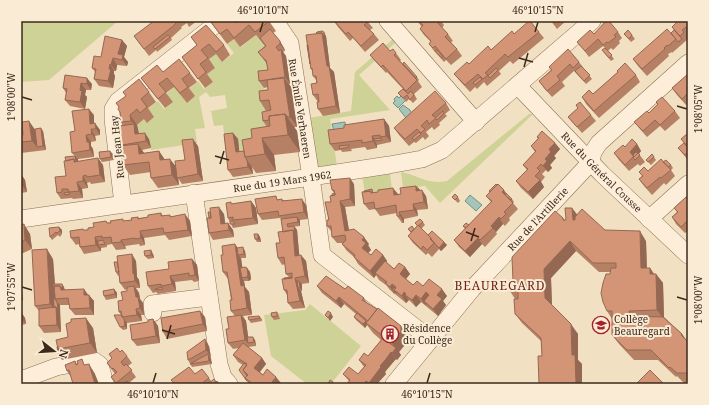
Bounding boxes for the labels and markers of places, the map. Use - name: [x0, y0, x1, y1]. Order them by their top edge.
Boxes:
- place label: Collège Beauregard: [614, 312, 670, 338]
- school or university icon: Collège Beauregard: [591, 315, 611, 335]
- place label: Résidence du Collège: [403, 321, 452, 347]
- building icon: Résidence du Collège: [380, 324, 400, 344]

